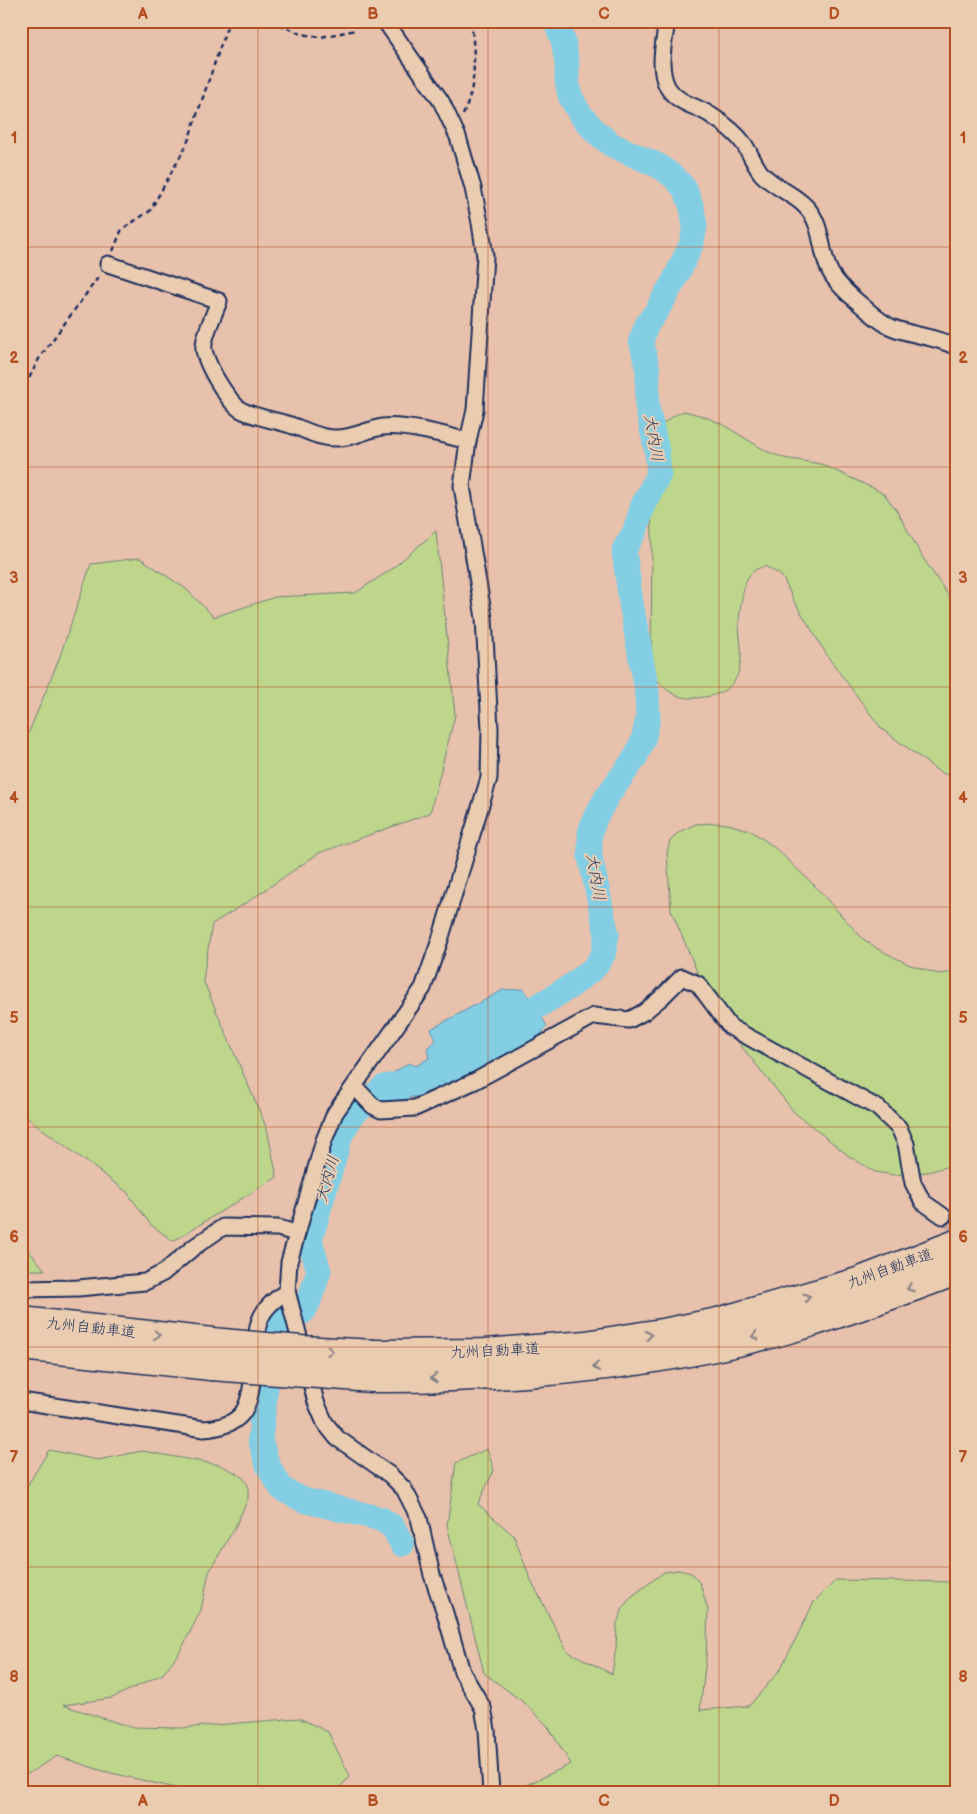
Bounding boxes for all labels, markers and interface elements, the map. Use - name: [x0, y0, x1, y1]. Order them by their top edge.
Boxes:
- text: A: [137, 5, 148, 24]
- text: B: [367, 5, 379, 24]
- text: C: [598, 5, 610, 24]
- text: D: [828, 5, 840, 24]
- text: 1: [11, 129, 17, 148]
- text: 1: [960, 129, 966, 148]
- text: 2: [9, 349, 19, 368]
- text: 2: [958, 349, 968, 368]
- water label: 大内川: [639, 413, 667, 463]
- text: 3: [9, 569, 19, 588]
- text: 3: [958, 569, 968, 588]
- text: 4: [9, 789, 19, 808]
- text: 4: [958, 789, 968, 808]
- water label: 大内川: [581, 852, 609, 902]
- text: 5: [9, 1009, 19, 1028]
- text: 5: [958, 1009, 968, 1028]
- water label: 大内川: [312, 1153, 344, 1205]
- text: 6: [9, 1228, 19, 1247]
- text: 6: [958, 1228, 968, 1247]
- street label: 九州自動車道: [844, 1245, 936, 1293]
- one-way arrow: [906, 1282, 915, 1292]
- one-way arrow: [802, 1293, 811, 1303]
- street label: 九州自動車道: [45, 1314, 137, 1342]
- one-way arrow: [153, 1329, 161, 1340]
- one-way arrow: [645, 1330, 653, 1340]
- one-way arrow: [752, 1331, 760, 1341]
- street label: 九州自動車道: [450, 1339, 540, 1363]
- one-way arrow: [326, 1346, 334, 1357]
- one-way arrow: [591, 1361, 599, 1372]
- one-way arrow: [430, 1373, 438, 1383]
- text: 7: [10, 1448, 19, 1467]
- text: 7: [959, 1448, 968, 1467]
- text: 8: [9, 1668, 19, 1687]
- text: 8: [958, 1668, 968, 1687]
- text: A: [137, 1792, 148, 1811]
- text: B: [367, 1792, 379, 1811]
- text: C: [598, 1792, 610, 1811]
- text: D: [828, 1792, 840, 1811]

